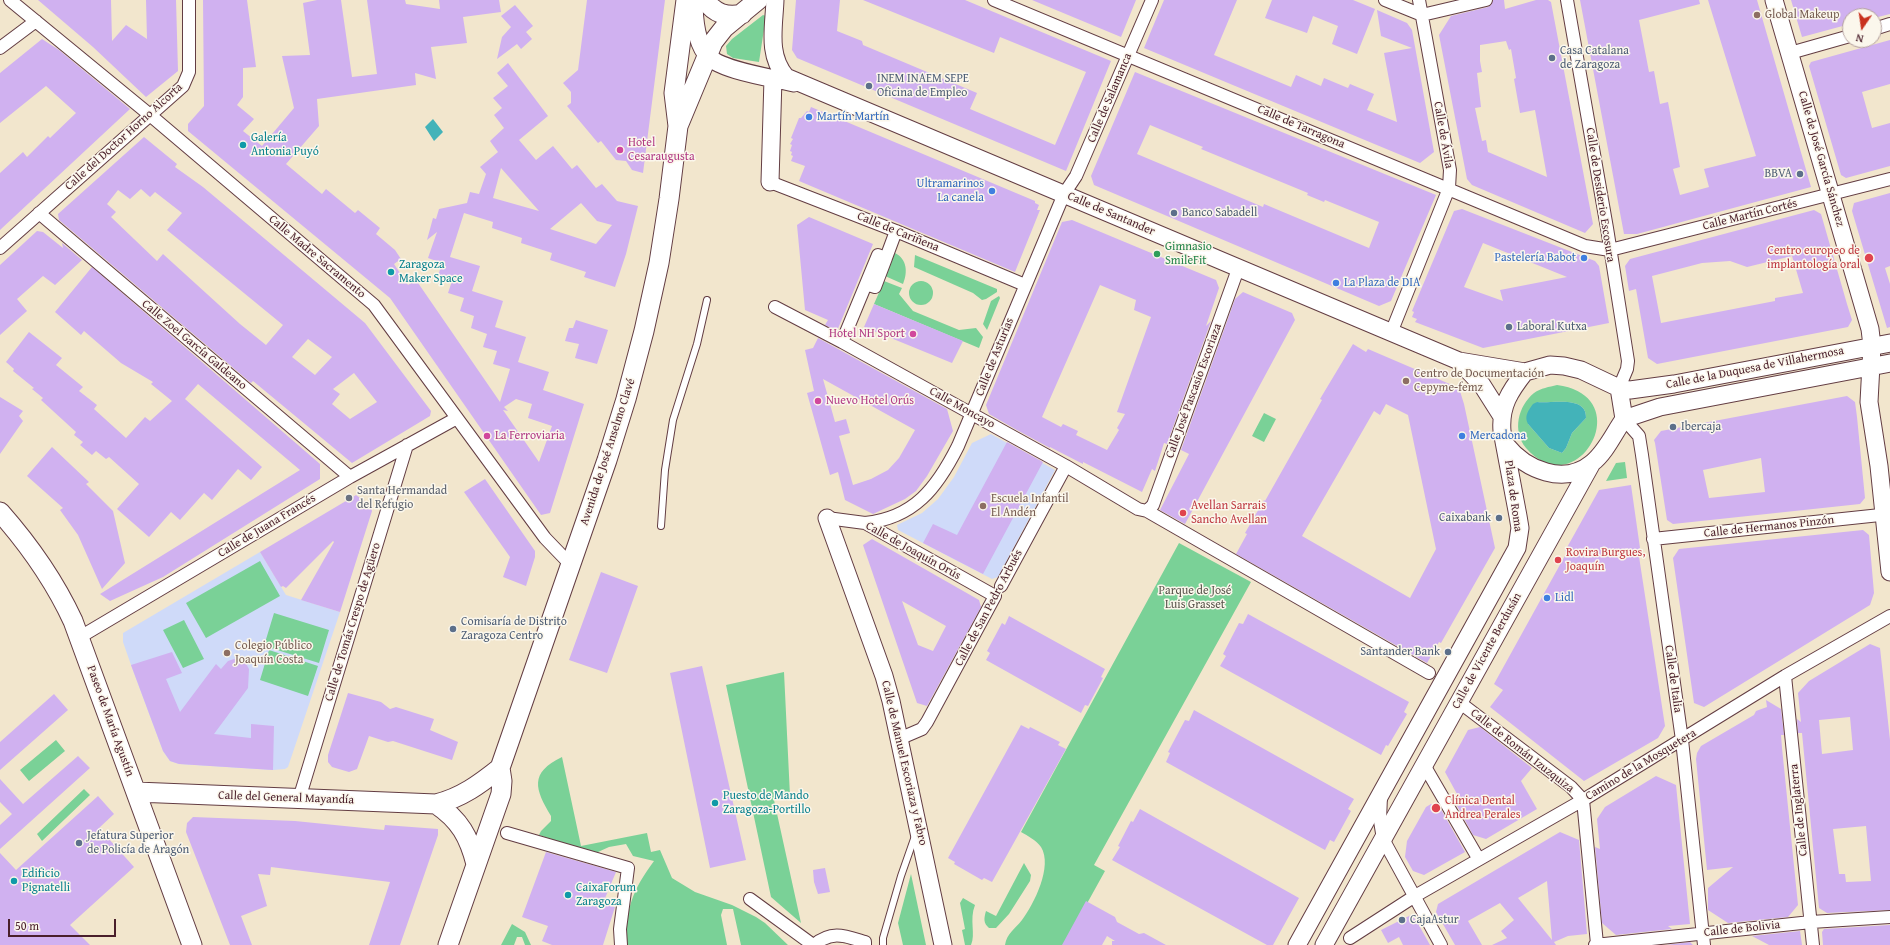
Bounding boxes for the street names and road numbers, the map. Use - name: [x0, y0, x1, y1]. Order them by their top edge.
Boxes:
- street label: Calle de Salamanca: [1085, 51, 1135, 145]
- street label: Calle del Doctor Horno Alcorta: [62, 80, 186, 194]
- street label: Calle de José García Sánchez: [1795, 90, 1847, 228]
- street label: Calle de Ávila: [1430, 100, 1456, 170]
- street label: Calle de Tarragona: [1255, 102, 1347, 152]
- street label: Calle de Desiderio Escosura: [1582, 127, 1618, 263]
- street label: Calle de Santander: [1065, 189, 1157, 239]
- street label: Calle Martín Cortés: [1701, 196, 1799, 234]
- street label: Calle de Cariñena: [855, 209, 941, 255]
- street label: Calle Madre Sacramento: [266, 212, 368, 302]
- street label: Calle Zoel García Galdeano: [139, 297, 249, 393]
- street label: Calle de Asturias: [973, 316, 1017, 398]
- street label: Calle José Pascasio Escoriaza: [1163, 322, 1225, 460]
- street label: Calle de la Duquesa de Villahermosa: [1665, 344, 1845, 392]
- street label: Avenida de José Anselmo Clavé: [577, 377, 639, 527]
- street label: Calle Moncayo: [927, 384, 997, 432]
- street label: Plaza de Roma: [1501, 459, 1525, 533]
- street label: Calle de Juana Francés: [215, 491, 319, 561]
- street label: Calle de Hermanos Pinzón: [1703, 513, 1835, 541]
- street label: Calle de Joaquín Orús: [863, 519, 963, 583]
- street label: Calle de Tomás Crespo de Agüero: [322, 541, 384, 703]
- street label: Calle de San Pedro Arbués: [952, 547, 1026, 669]
- street label: Calle de Vicente Berdusán: [1449, 590, 1525, 712]
- street label: Calle de Italia: [1661, 644, 1685, 714]
- street label: Paseo de María Agustín: [83, 664, 137, 778]
- street label: Calle de Manuel Escoriaza y Fabro: [878, 679, 930, 847]
- street label: Calle de Román Izuzquiza: [1467, 706, 1577, 796]
- street label: Camino de la Mosquetera: [1583, 726, 1699, 804]
- street label: Calle de Inglaterra: [1787, 763, 1811, 857]
- street label: Calle del General Mayandía: [218, 788, 354, 808]
- street label: Calle de Bolivia: [1703, 918, 1781, 940]

